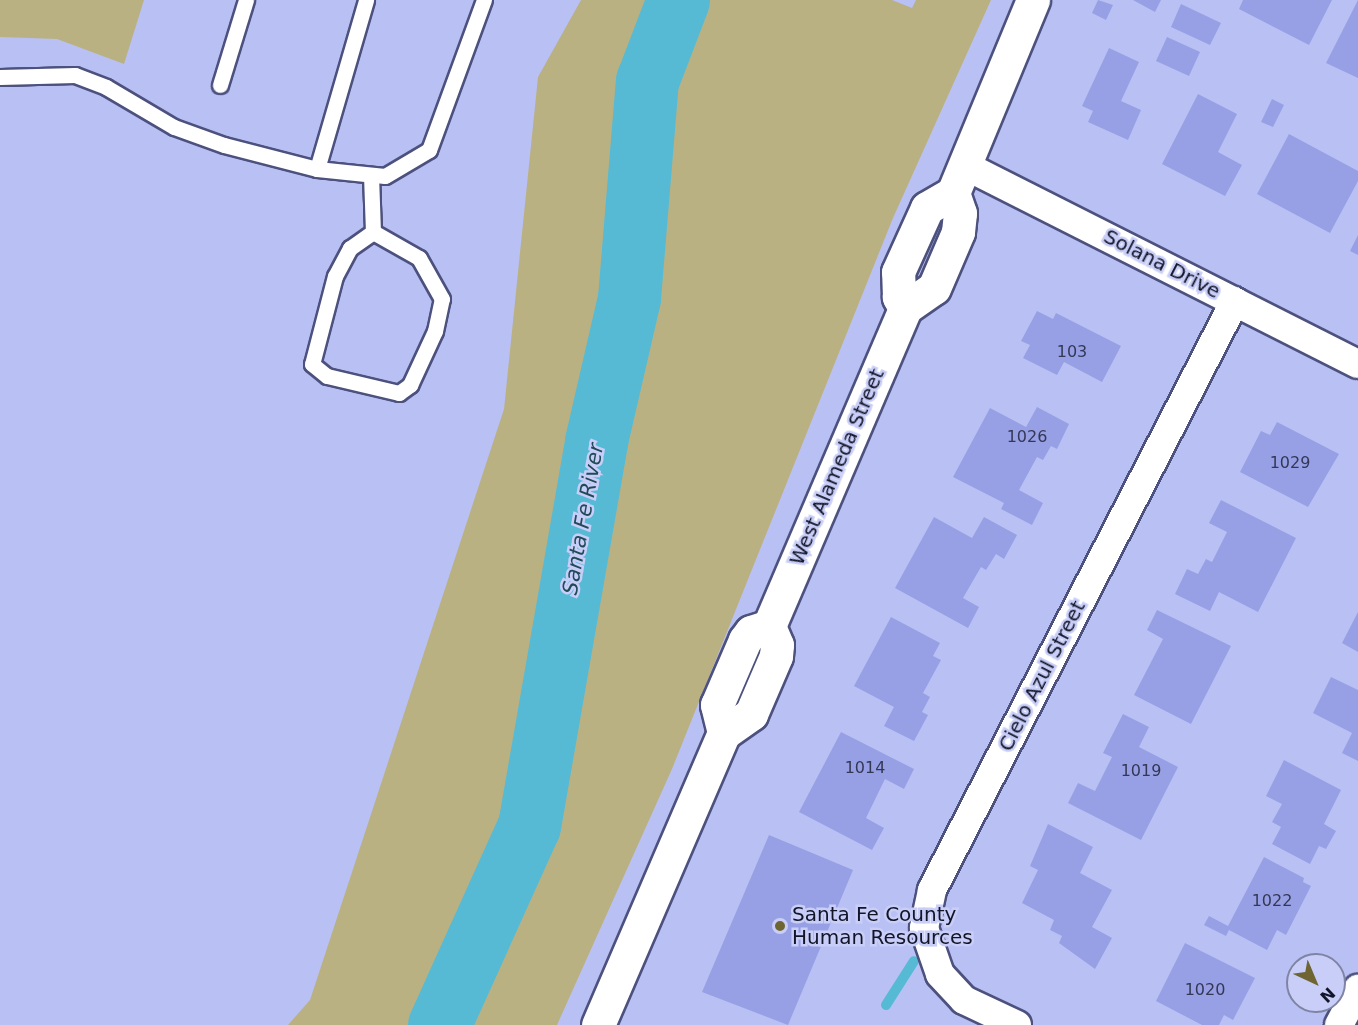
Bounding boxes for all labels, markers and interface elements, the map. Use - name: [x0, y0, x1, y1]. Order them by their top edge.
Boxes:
- street label: Solana Drive: [1100, 224, 1224, 304]
- house number: 103: [1057, 342, 1087, 362]
- street label: West Alameda Street: [785, 365, 889, 569]
- house number: 1026: [1007, 427, 1047, 447]
- water label: Santa Fe River: [557, 441, 609, 597]
- house number: 1029: [1270, 453, 1310, 473]
- street label: Cielo Azul Street: [994, 597, 1090, 755]
- house number: 1014: [845, 758, 885, 778]
- house number: 1019: [1121, 761, 1161, 781]
- house number: 1022: [1252, 891, 1292, 911]
- place label: Santa Fe County Human Resources: [792, 903, 973, 950]
- marker: Santa Fe County Human Resources: [773, 919, 787, 933]
- north arrow: [1286, 953, 1346, 1013]
- house number: 1020: [1185, 980, 1225, 1000]
- text: N: [1316, 983, 1339, 1006]

